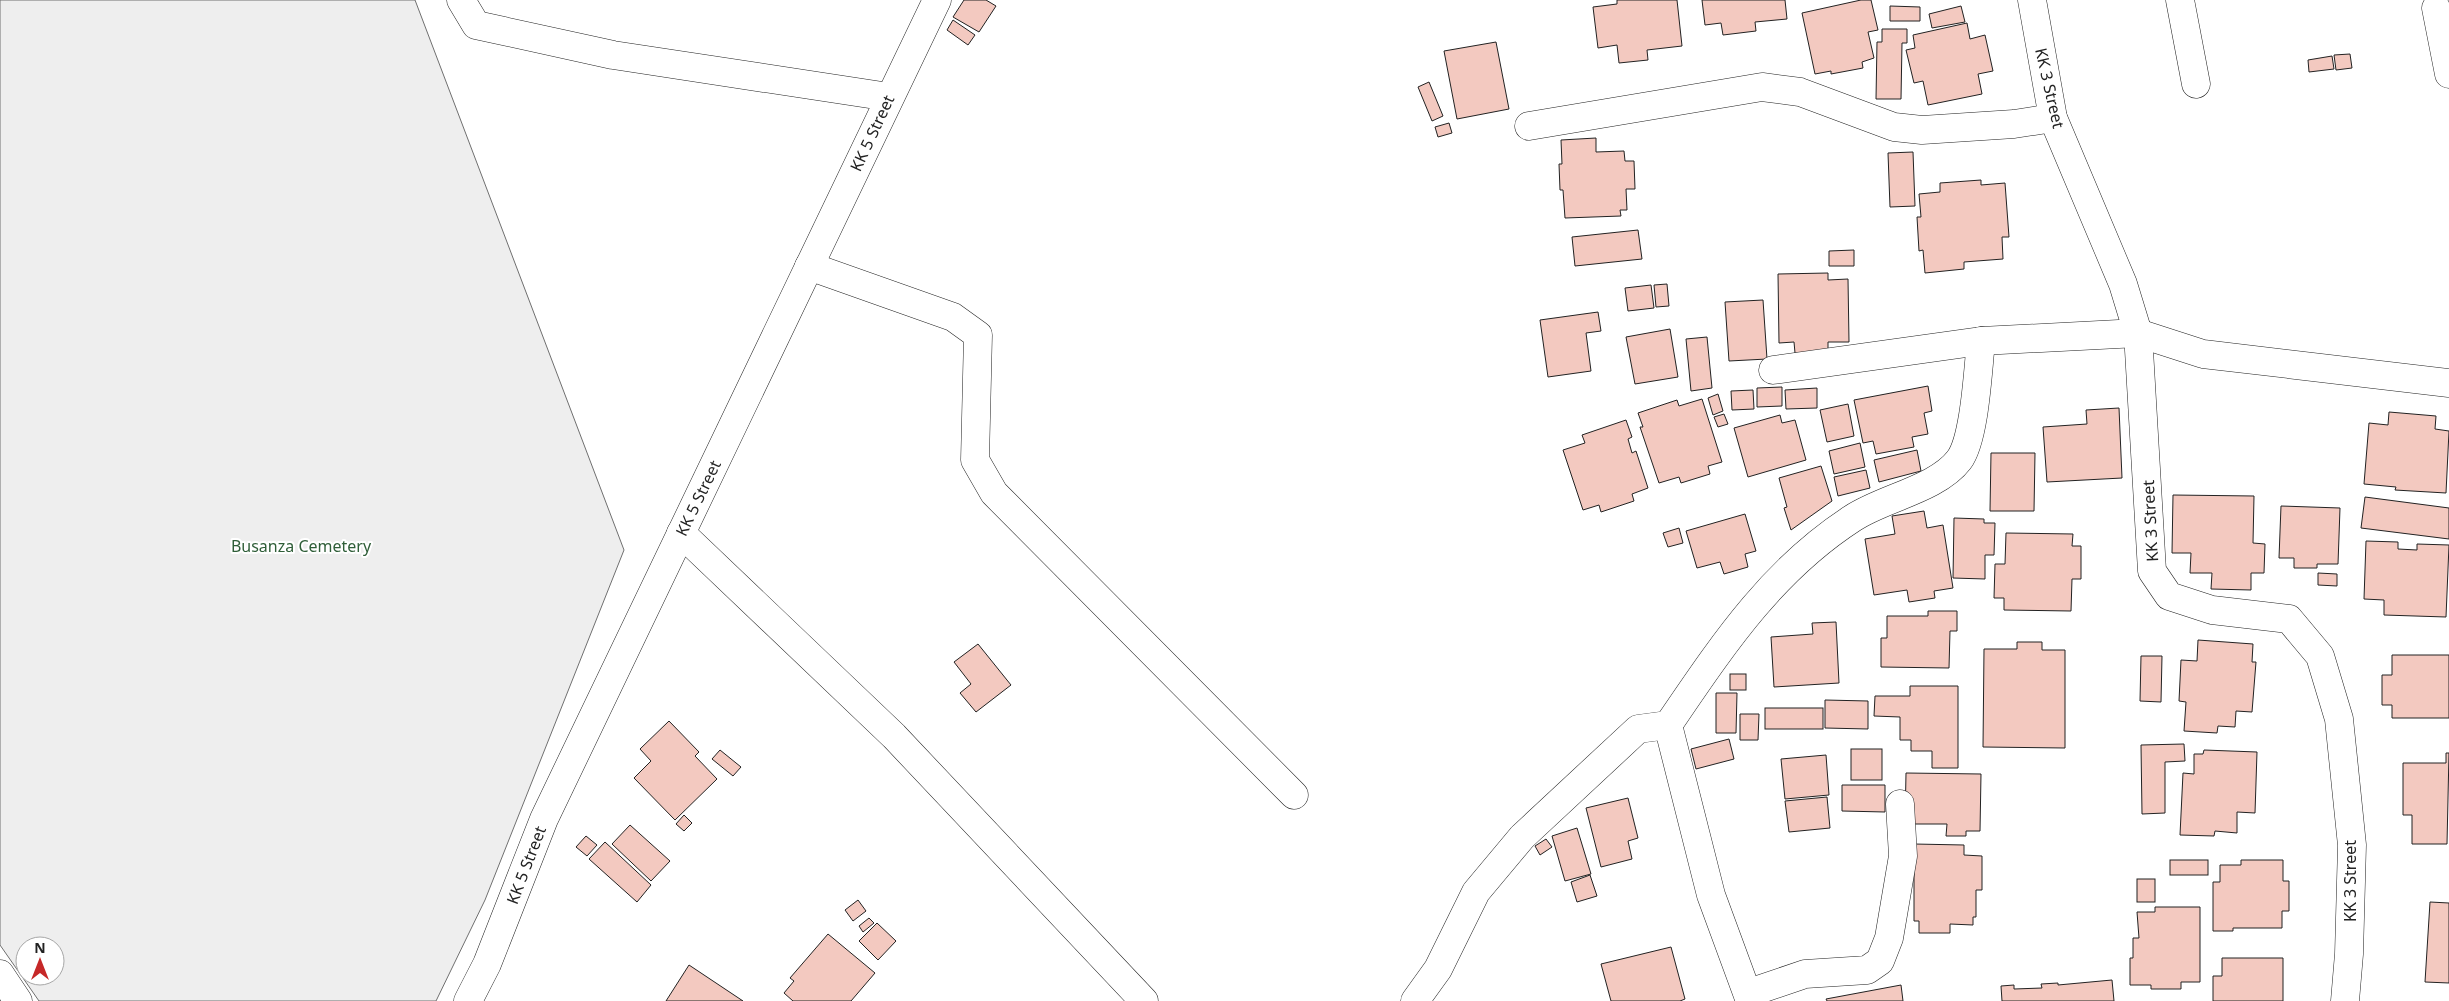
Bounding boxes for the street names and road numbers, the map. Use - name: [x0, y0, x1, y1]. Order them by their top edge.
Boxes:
- street label: KK 3 Street: [2030, 46, 2070, 131]
- street label: KK 5 Street: [845, 91, 899, 175]
- street label: KK 5 Street: [670, 456, 726, 540]
- street label: KK 3 Street: [2137, 479, 2163, 562]
- street label: KK 5 Street: [501, 823, 551, 907]
- street label: KK 3 Street: [2339, 840, 2361, 922]

